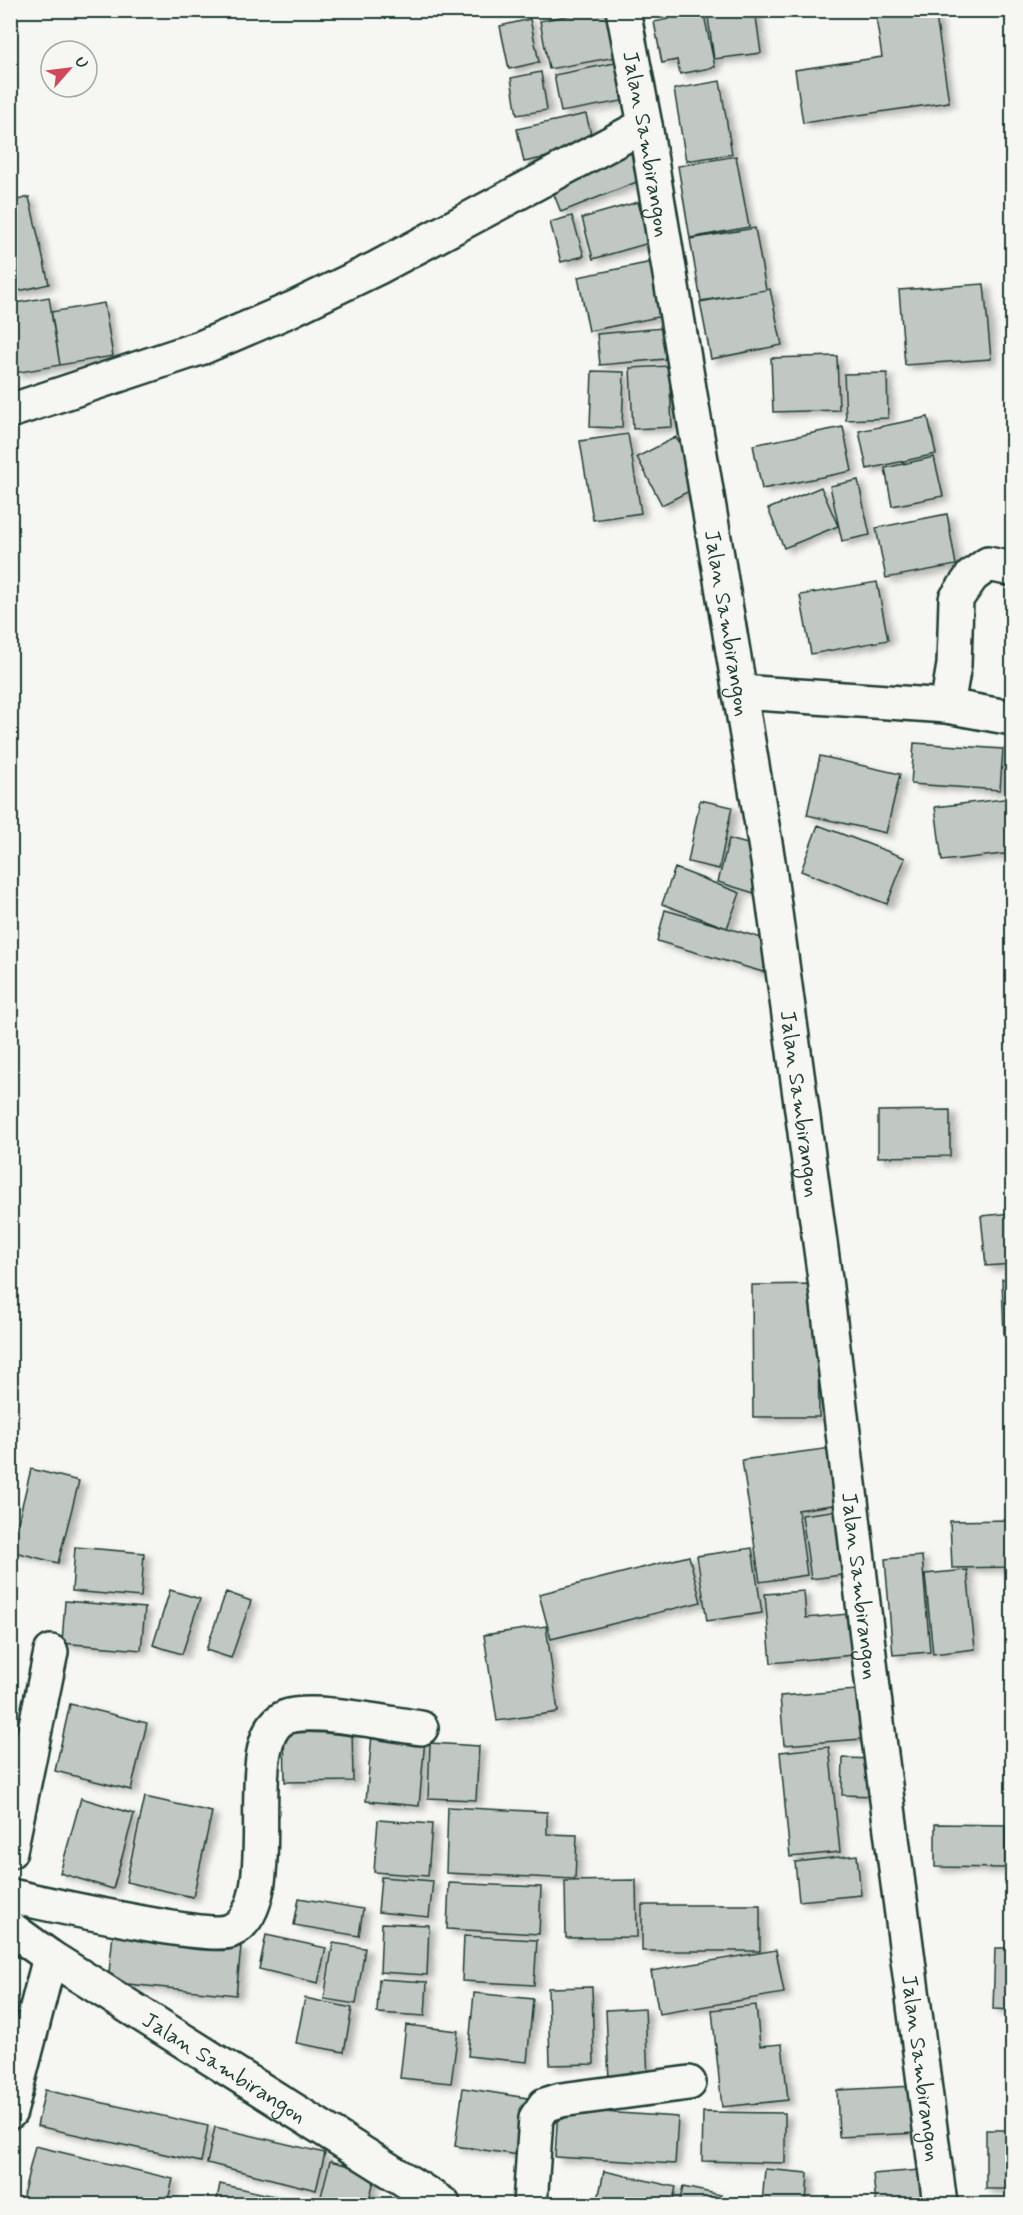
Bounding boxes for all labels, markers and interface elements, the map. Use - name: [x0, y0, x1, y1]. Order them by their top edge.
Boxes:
- north arrow: [39, 39, 99, 99]
- street label: Jalan Sambirangon: [615, 49, 675, 239]
- text: U: [69, 53, 93, 72]
- street label: Jalan Sambirangon: [697, 528, 756, 719]
- street label: Jalan Sambirangon: [772, 1008, 826, 1199]
- street label: Jalan Sambirangon: [834, 1491, 884, 1681]
- street label: Jalan Sambirangon: [894, 1973, 946, 2163]
- street label: Jalan Sambirangon: [137, 2007, 311, 2131]

